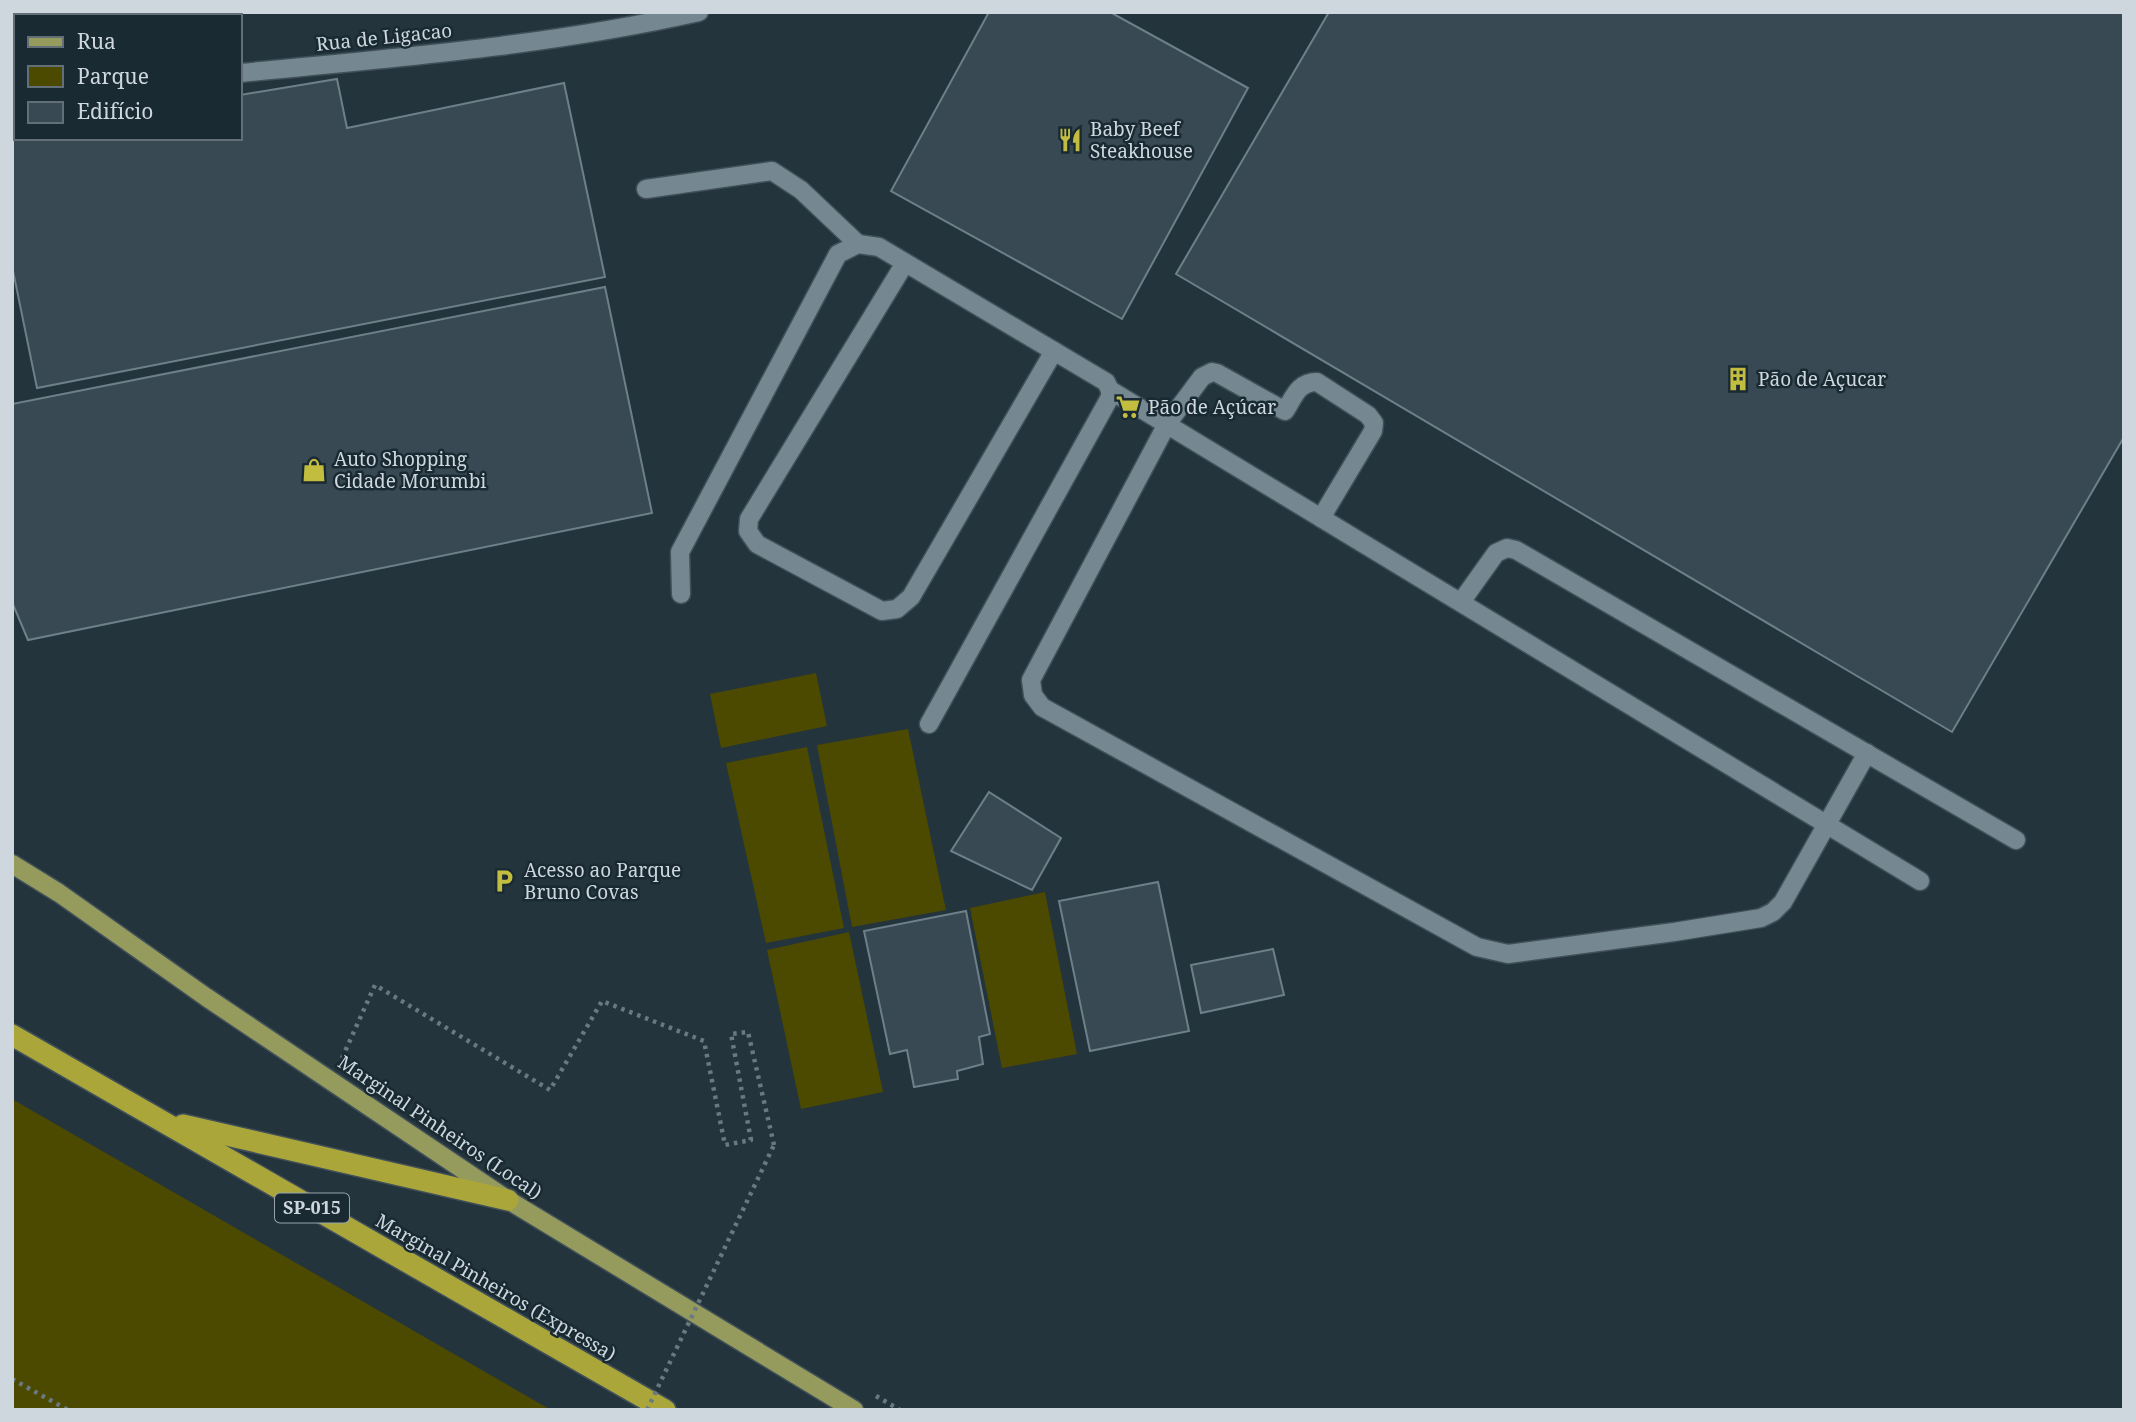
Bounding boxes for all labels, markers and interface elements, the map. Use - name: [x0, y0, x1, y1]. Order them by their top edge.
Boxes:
- legend: [14, 14, 242, 140]
- street label: Rua de Ligacao: [315, 17, 453, 57]
- text: Rua: [77, 27, 116, 55]
- text: Parque: [77, 62, 149, 90]
- text: Edifício: [77, 97, 153, 125]
- place label: Baby Beef Steakhouse: [1090, 116, 1193, 164]
- restaurant icon: Baby Beef Steakhouse: [1056, 126, 1084, 154]
- building icon: Pão de Açucar: [1724, 365, 1752, 393]
- place label: Pão de Açucar: [1758, 366, 1886, 392]
- supermarket icon: Pão de Açúcar: [1114, 393, 1142, 421]
- place label: Pão de Açúcar: [1148, 394, 1276, 420]
- place label: Auto Shopping Cidade Morumbi: [334, 446, 486, 494]
- shop icon: Auto Shopping Cidade Morumbi: [300, 456, 328, 484]
- place label: Acesso ao Parque Bruno Covas: [524, 857, 681, 905]
- parking icon: Acesso ao Parque Bruno Covas: [490, 867, 518, 895]
- street label: Marginal Pinheiros (Local): [333, 1049, 547, 1205]
- road number: SP-015: [275, 1194, 349, 1223]
- street label: Marginal Pinheiros (Expressa): [371, 1207, 621, 1367]

